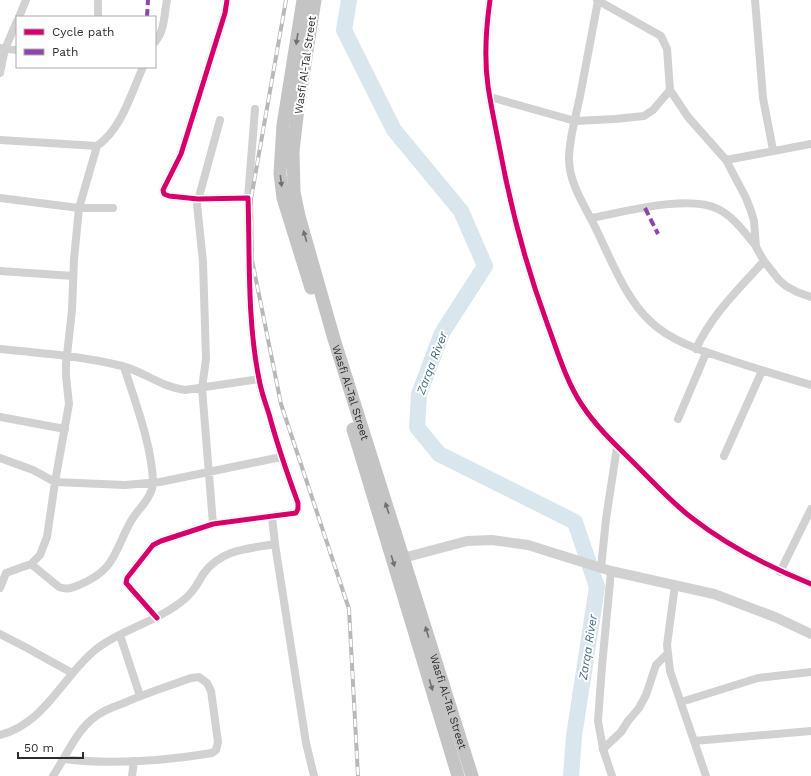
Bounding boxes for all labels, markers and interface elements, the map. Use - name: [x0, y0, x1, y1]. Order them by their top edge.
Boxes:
- street label: Wasfi Al-Tal Street: [292, 15, 319, 115]
- legend: [16, 16, 156, 68]
- text: Cycle path: [52, 25, 114, 39]
- one-way arrow: [294, 32, 300, 45]
- text: Path: [52, 45, 78, 59]
- one-way arrow: [277, 175, 284, 187]
- one-way arrow: [302, 230, 308, 242]
- water label: Zarqa River: [413, 329, 451, 397]
- street label: Wasfi Al-Tal Street: [329, 343, 372, 442]
- one-way arrow: [384, 502, 390, 514]
- one-way arrow: [390, 555, 396, 567]
- water label: Zarqa River: [576, 612, 600, 682]
- one-way arrow: [423, 626, 429, 638]
- street label: Wasfi Al-Tal Street: [427, 652, 469, 751]
- one-way arrow: [428, 680, 434, 692]
- scale bar: [18, 734, 83, 760]
- text: 50 m: [24, 741, 54, 755]

